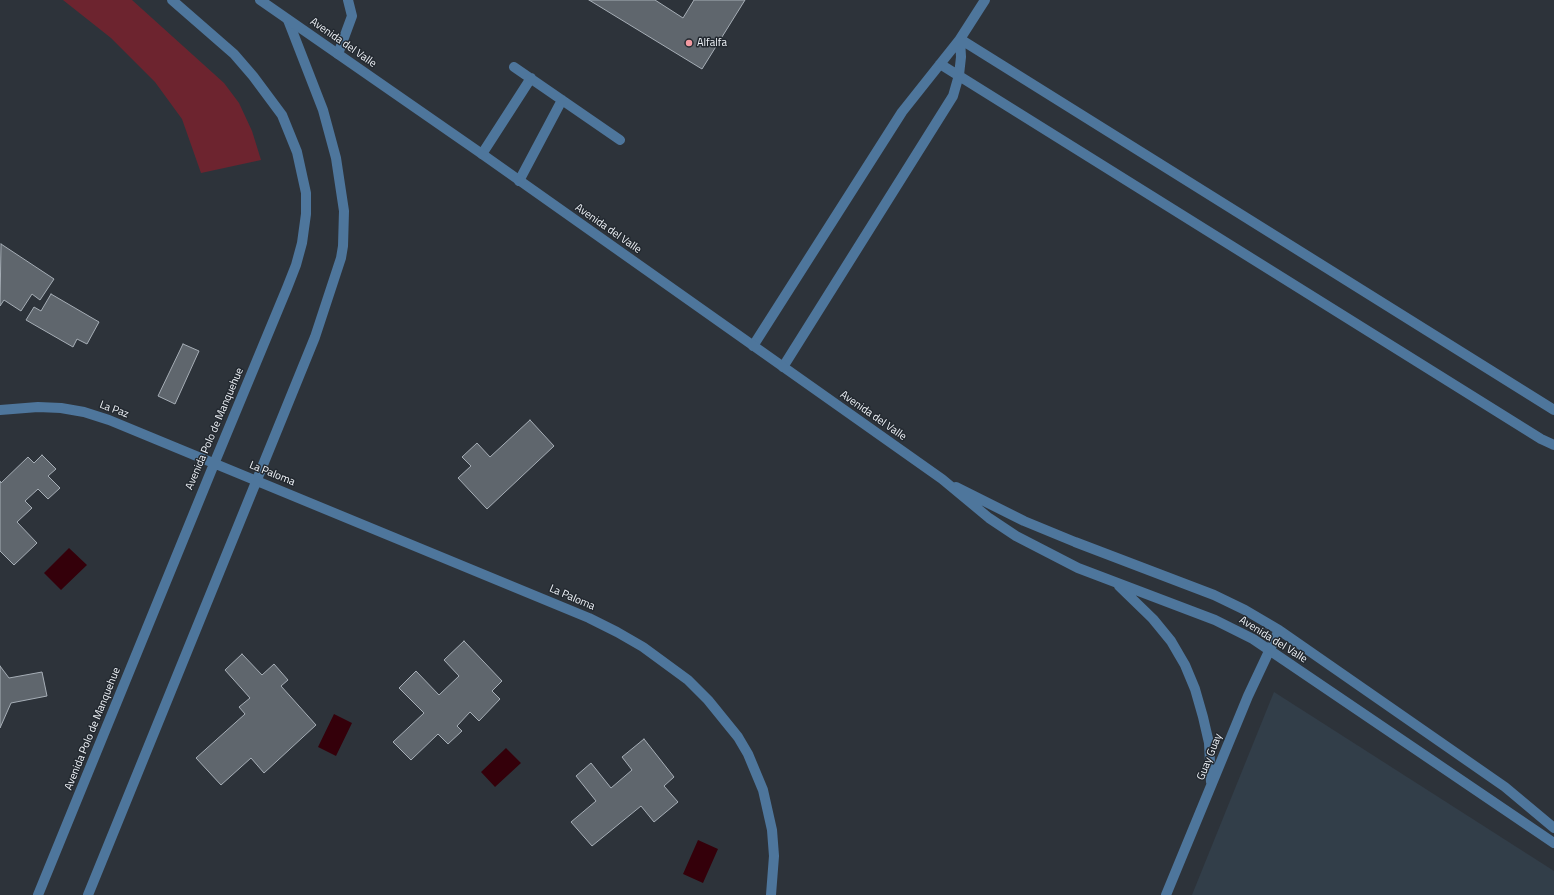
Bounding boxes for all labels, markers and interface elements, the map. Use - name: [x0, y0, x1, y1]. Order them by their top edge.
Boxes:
- street label: Avenida del Valle: [307, 15, 379, 71]
- place label: Alfalfa: [697, 36, 727, 50]
- marker: Alfalfa: [684, 38, 694, 48]
- street label: Avenida del Valle: [572, 201, 644, 257]
- street label: Avenida Polo de Manquehue: [183, 366, 247, 492]
- street label: Avenida del Valle: [837, 388, 909, 444]
- street label: La Paz: [98, 399, 130, 421]
- street label: La Paloma: [247, 459, 297, 489]
- street label: La Paloma: [547, 583, 597, 613]
- street label: Avenida del Valle: [1237, 614, 1309, 666]
- street label: Avenida Polo de Manquehue: [62, 666, 124, 792]
- street label: Guay Guay: [1195, 732, 1225, 782]

